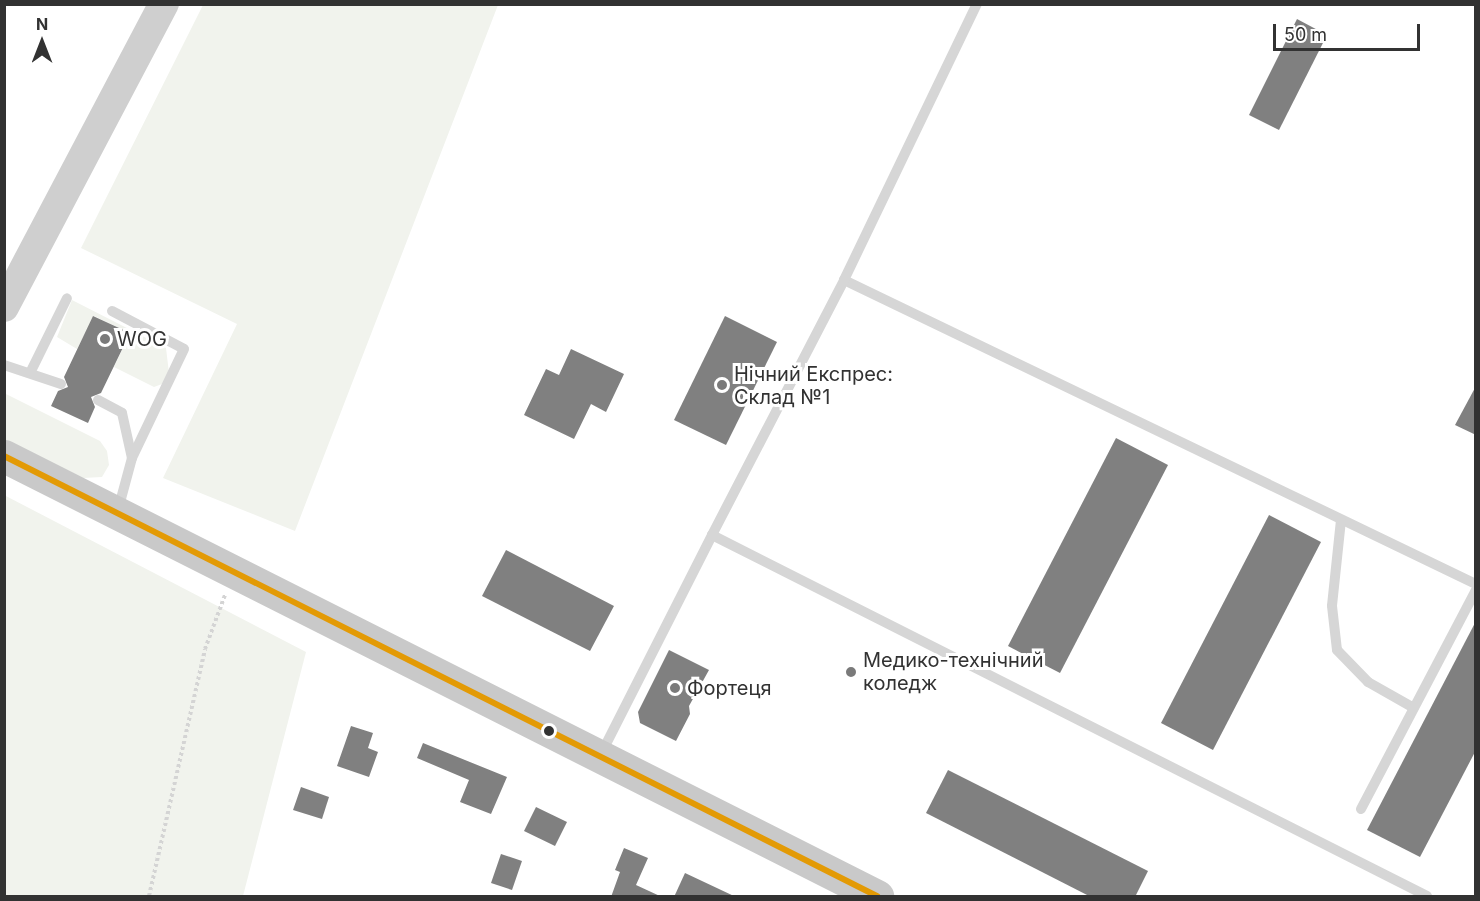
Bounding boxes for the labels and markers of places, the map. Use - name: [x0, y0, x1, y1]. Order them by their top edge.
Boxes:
- place label: WOG: [117, 327, 167, 351]
- marker: WOG: [98, 332, 112, 346]
- place label: Нічний Експрес: Склад №1: [734, 362, 893, 409]
- marker: Нічний Експрес: Склад №1: [715, 378, 729, 392]
- place label: Медико-технічний коледж: [863, 648, 1044, 695]
- marker: Медико-технічний коледж: [844, 665, 858, 679]
- place label: Фортеця: [687, 676, 771, 700]
- marker: Фортеця: [668, 681, 682, 695]
- unlabelled marker: [543, 725, 555, 737]

